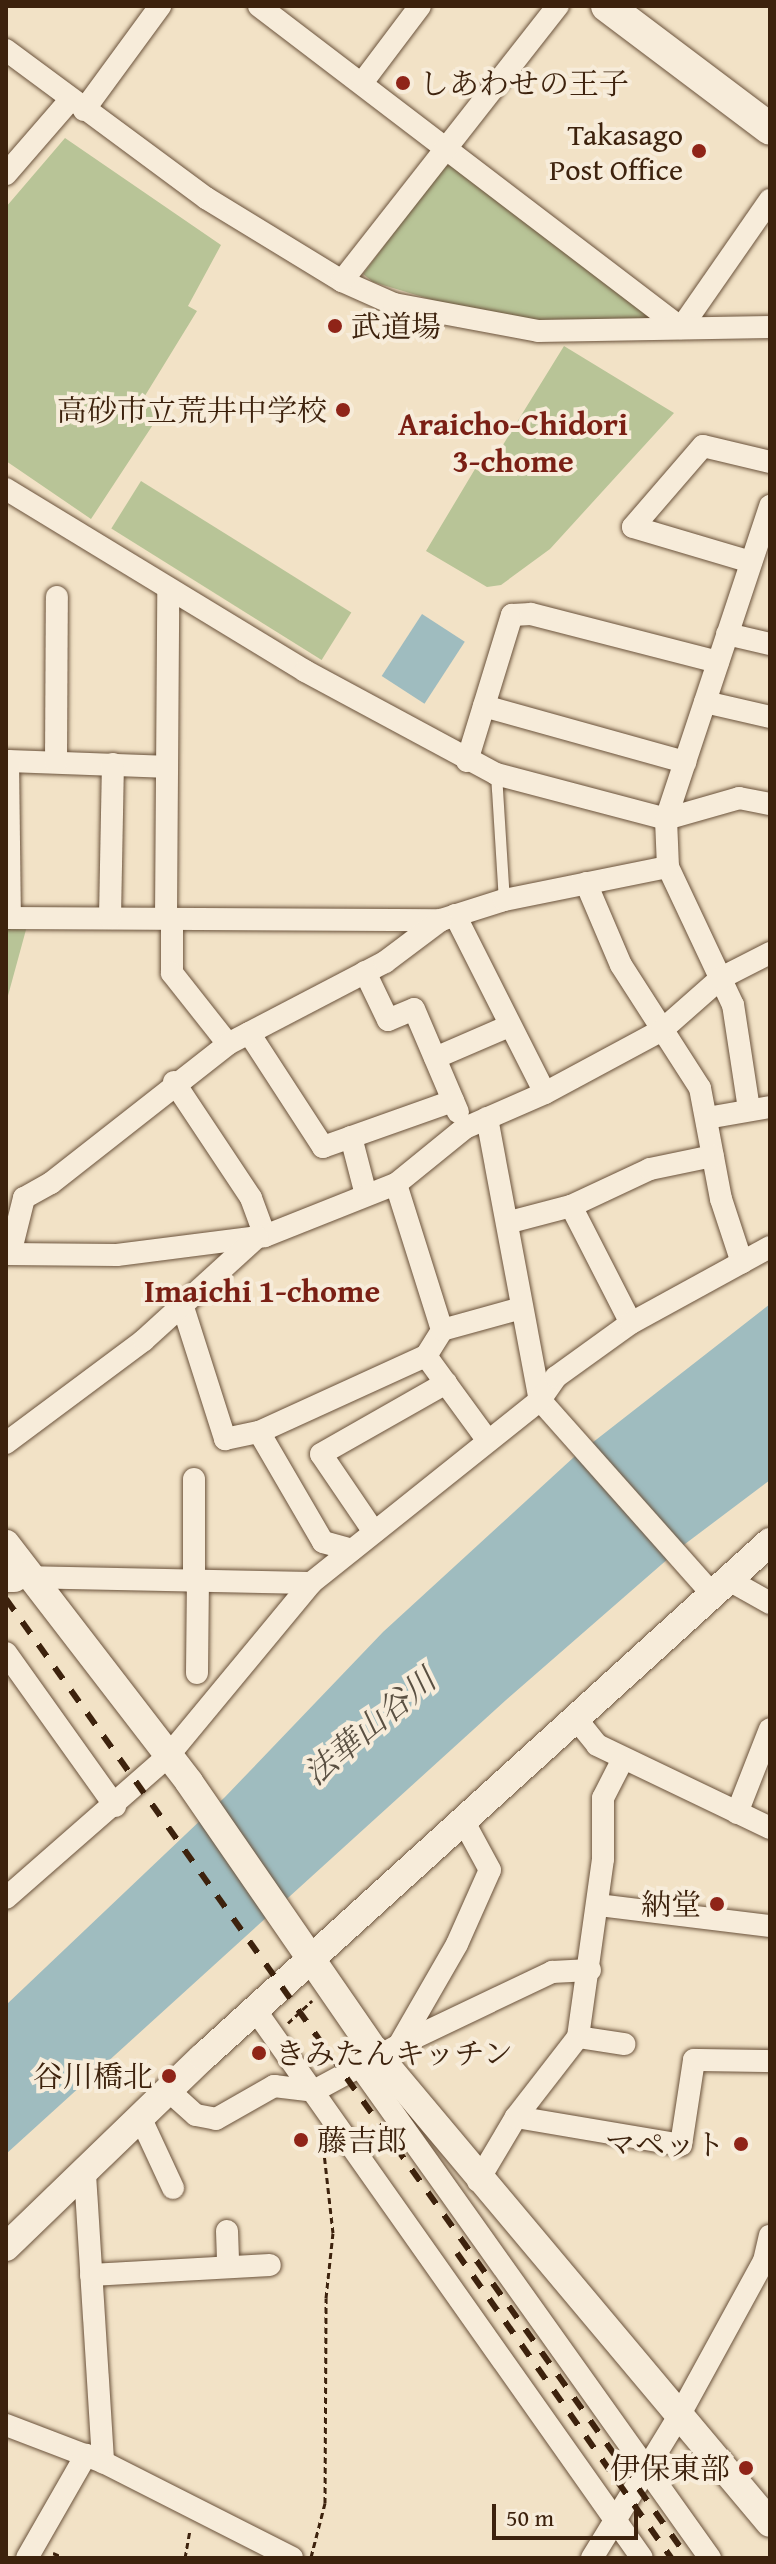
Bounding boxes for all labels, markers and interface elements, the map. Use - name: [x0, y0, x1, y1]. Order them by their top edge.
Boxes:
- place label: しあわせの王子: [419, 65, 629, 101]
- marker: しあわせの王子: [394, 74, 412, 92]
- place label: Takasago Post Office: [549, 116, 683, 186]
- marker: Takasago Post Office: [690, 142, 708, 160]
- place label: 武道場: [351, 308, 441, 344]
- marker: 武道場: [326, 317, 344, 335]
- place label: 高砂市立荒井中学校: [57, 392, 327, 428]
- marker: 高砂市立荒井中学校: [334, 401, 352, 419]
- district label: Araicho-Chidori 3-chome: [398, 406, 628, 481]
- district label: Imaichi 1-chome: [144, 1272, 380, 1310]
- water label: 法華山谷川: [296, 1661, 444, 1793]
- place label: 納堂: [641, 1886, 701, 1922]
- marker: 納堂: [708, 1895, 726, 1913]
- place label: きみたんキッチン: [275, 2035, 515, 2071]
- marker: きみたんキッチン: [250, 2044, 268, 2062]
- place label: 谷川橋北: [33, 2058, 153, 2094]
- marker: 谷川橋北: [160, 2067, 178, 2085]
- place label: 藤吉郎: [317, 2122, 407, 2158]
- place label: マペット: [605, 2126, 725, 2162]
- marker: 藤吉郎: [292, 2131, 310, 2149]
- marker: マペット: [732, 2135, 750, 2153]
- place label: 伊保東部: [610, 2450, 730, 2486]
- marker: 伊保東部: [737, 2459, 755, 2477]
- scale bar: [496, 2488, 642, 2538]
- text: 50 m: [506, 2500, 554, 2535]

